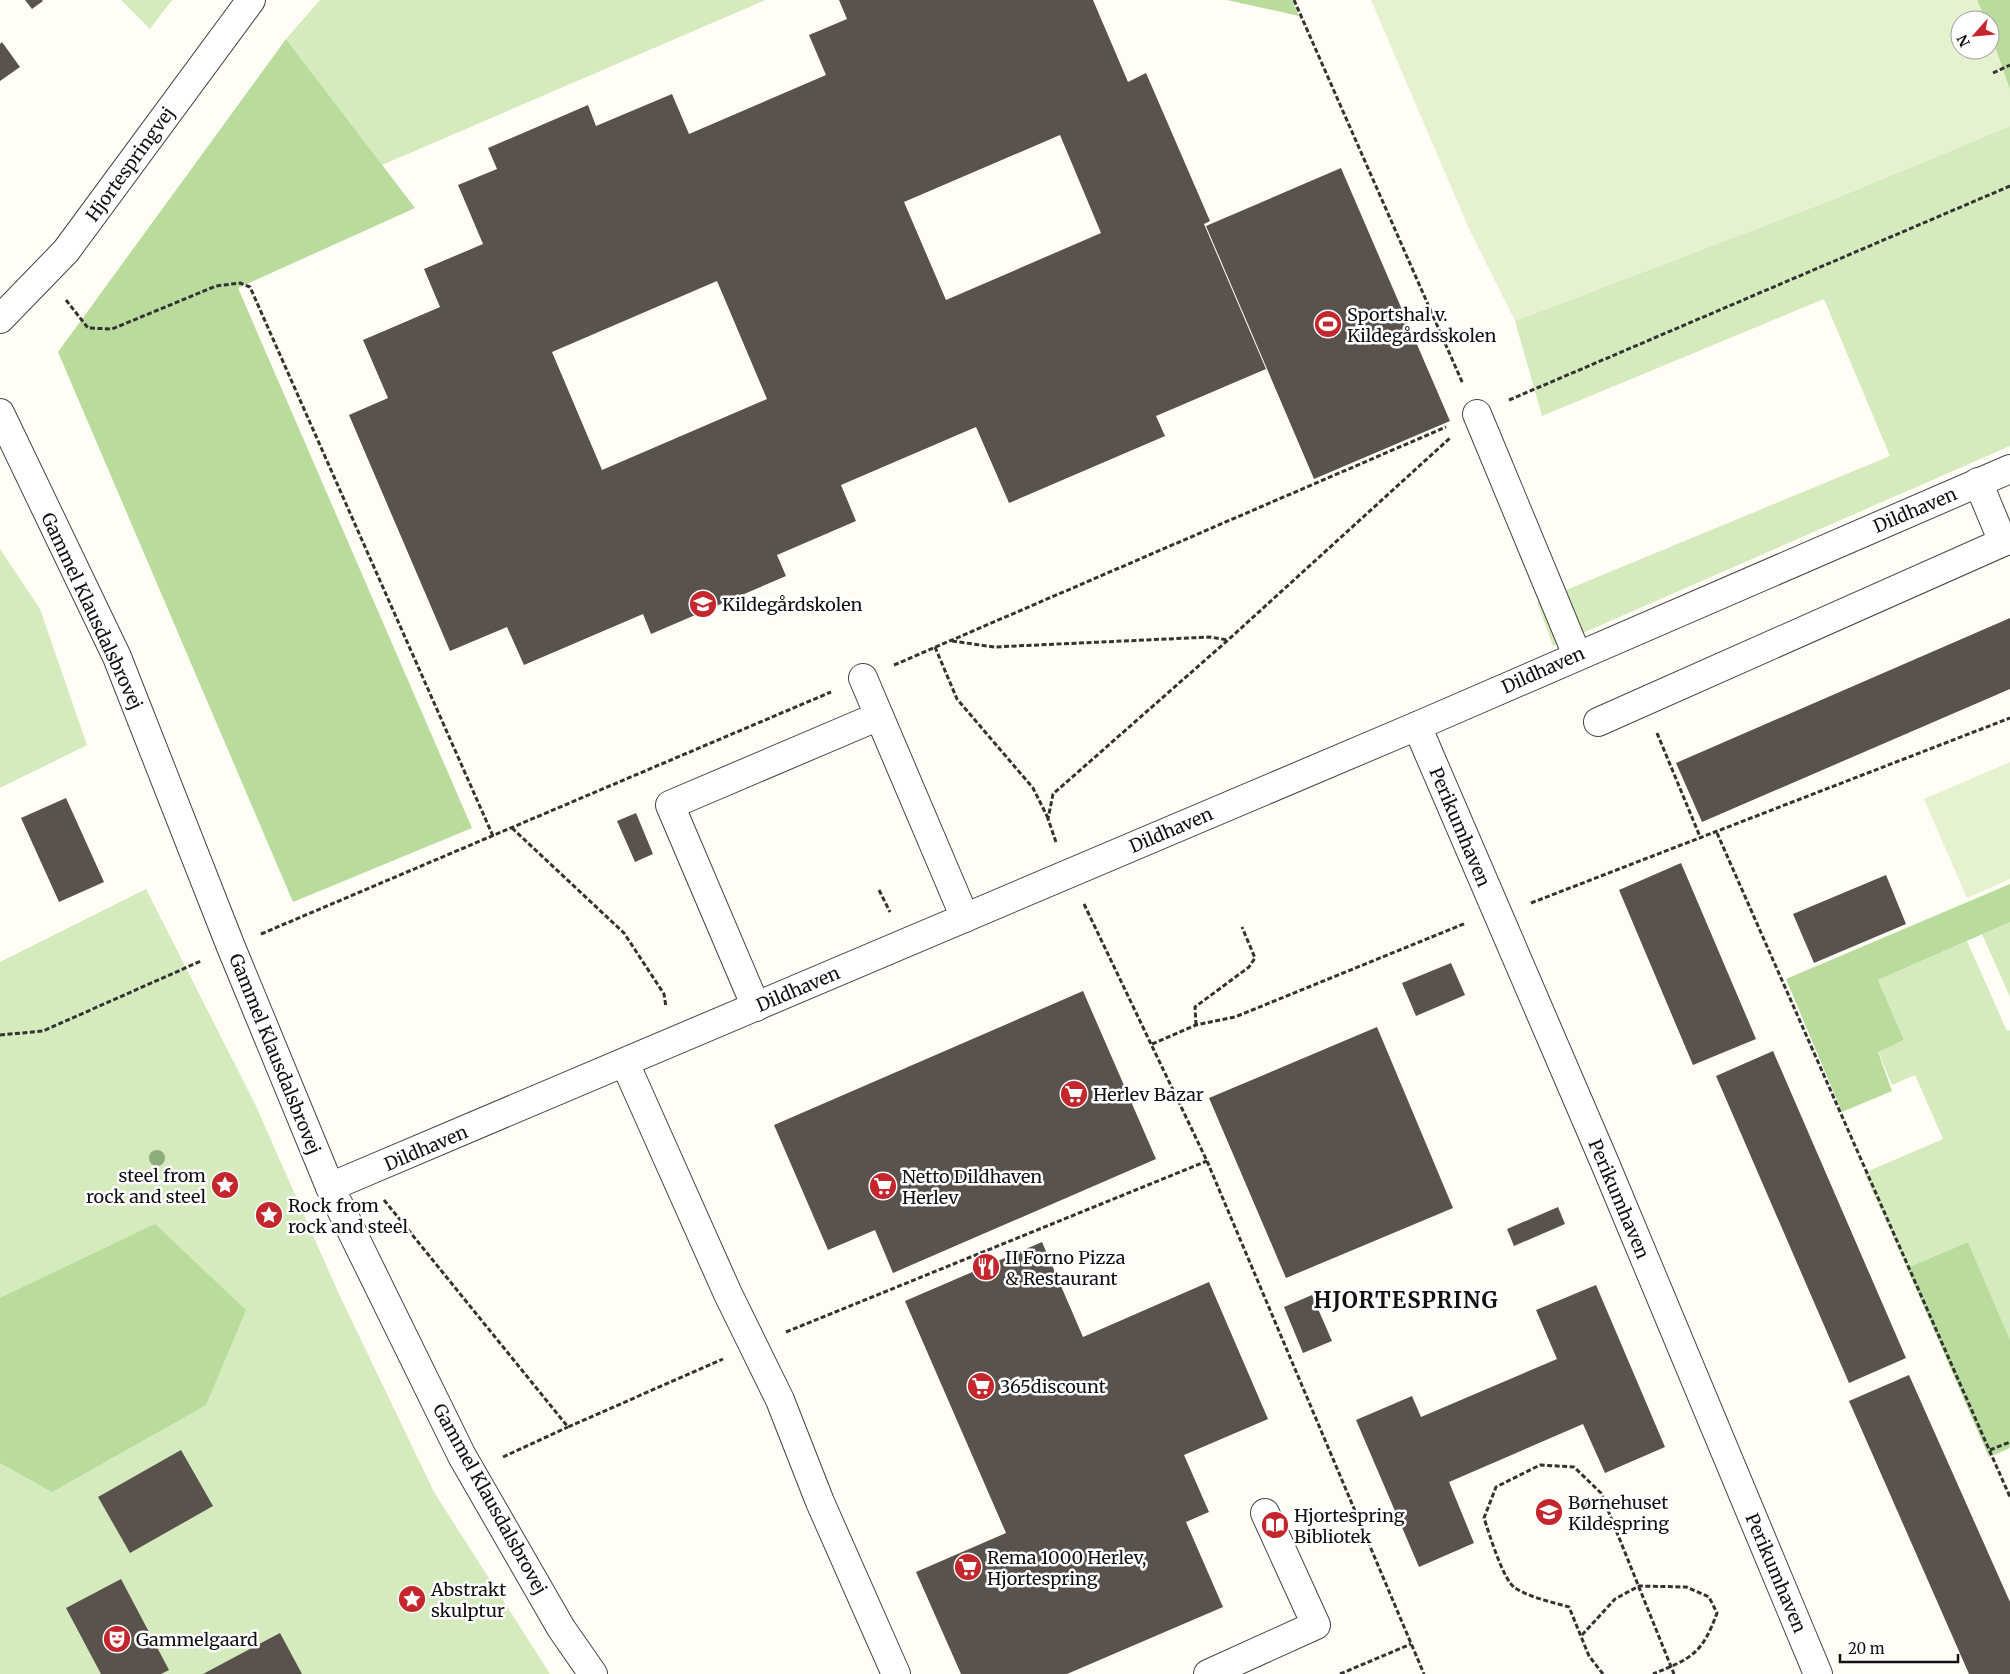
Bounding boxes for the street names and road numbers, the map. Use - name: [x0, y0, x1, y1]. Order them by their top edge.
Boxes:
- street label: Hjortespringvej: [81, 102, 179, 226]
- street label: Dildhaven: [1870, 482, 1960, 538]
- street label: Gammel Klausdalsbrovej: [36, 509, 148, 713]
- street label: Dildhaven: [1498, 641, 1588, 698]
- street label: Perikumhaven: [1424, 764, 1496, 890]
- street label: Dildhaven: [1126, 802, 1216, 858]
- street label: Gammel Klausdalsbrovej: [224, 950, 326, 1158]
- street label: Dildhaven: [753, 961, 843, 1017]
- street label: Dildhaven: [381, 1120, 471, 1176]
- street label: Perikumhaven: [1583, 1136, 1655, 1262]
- street label: Gammel Klausdalsbrovej: [428, 1400, 552, 1598]
- street label: Perikumhaven: [1740, 1510, 1812, 1636]

